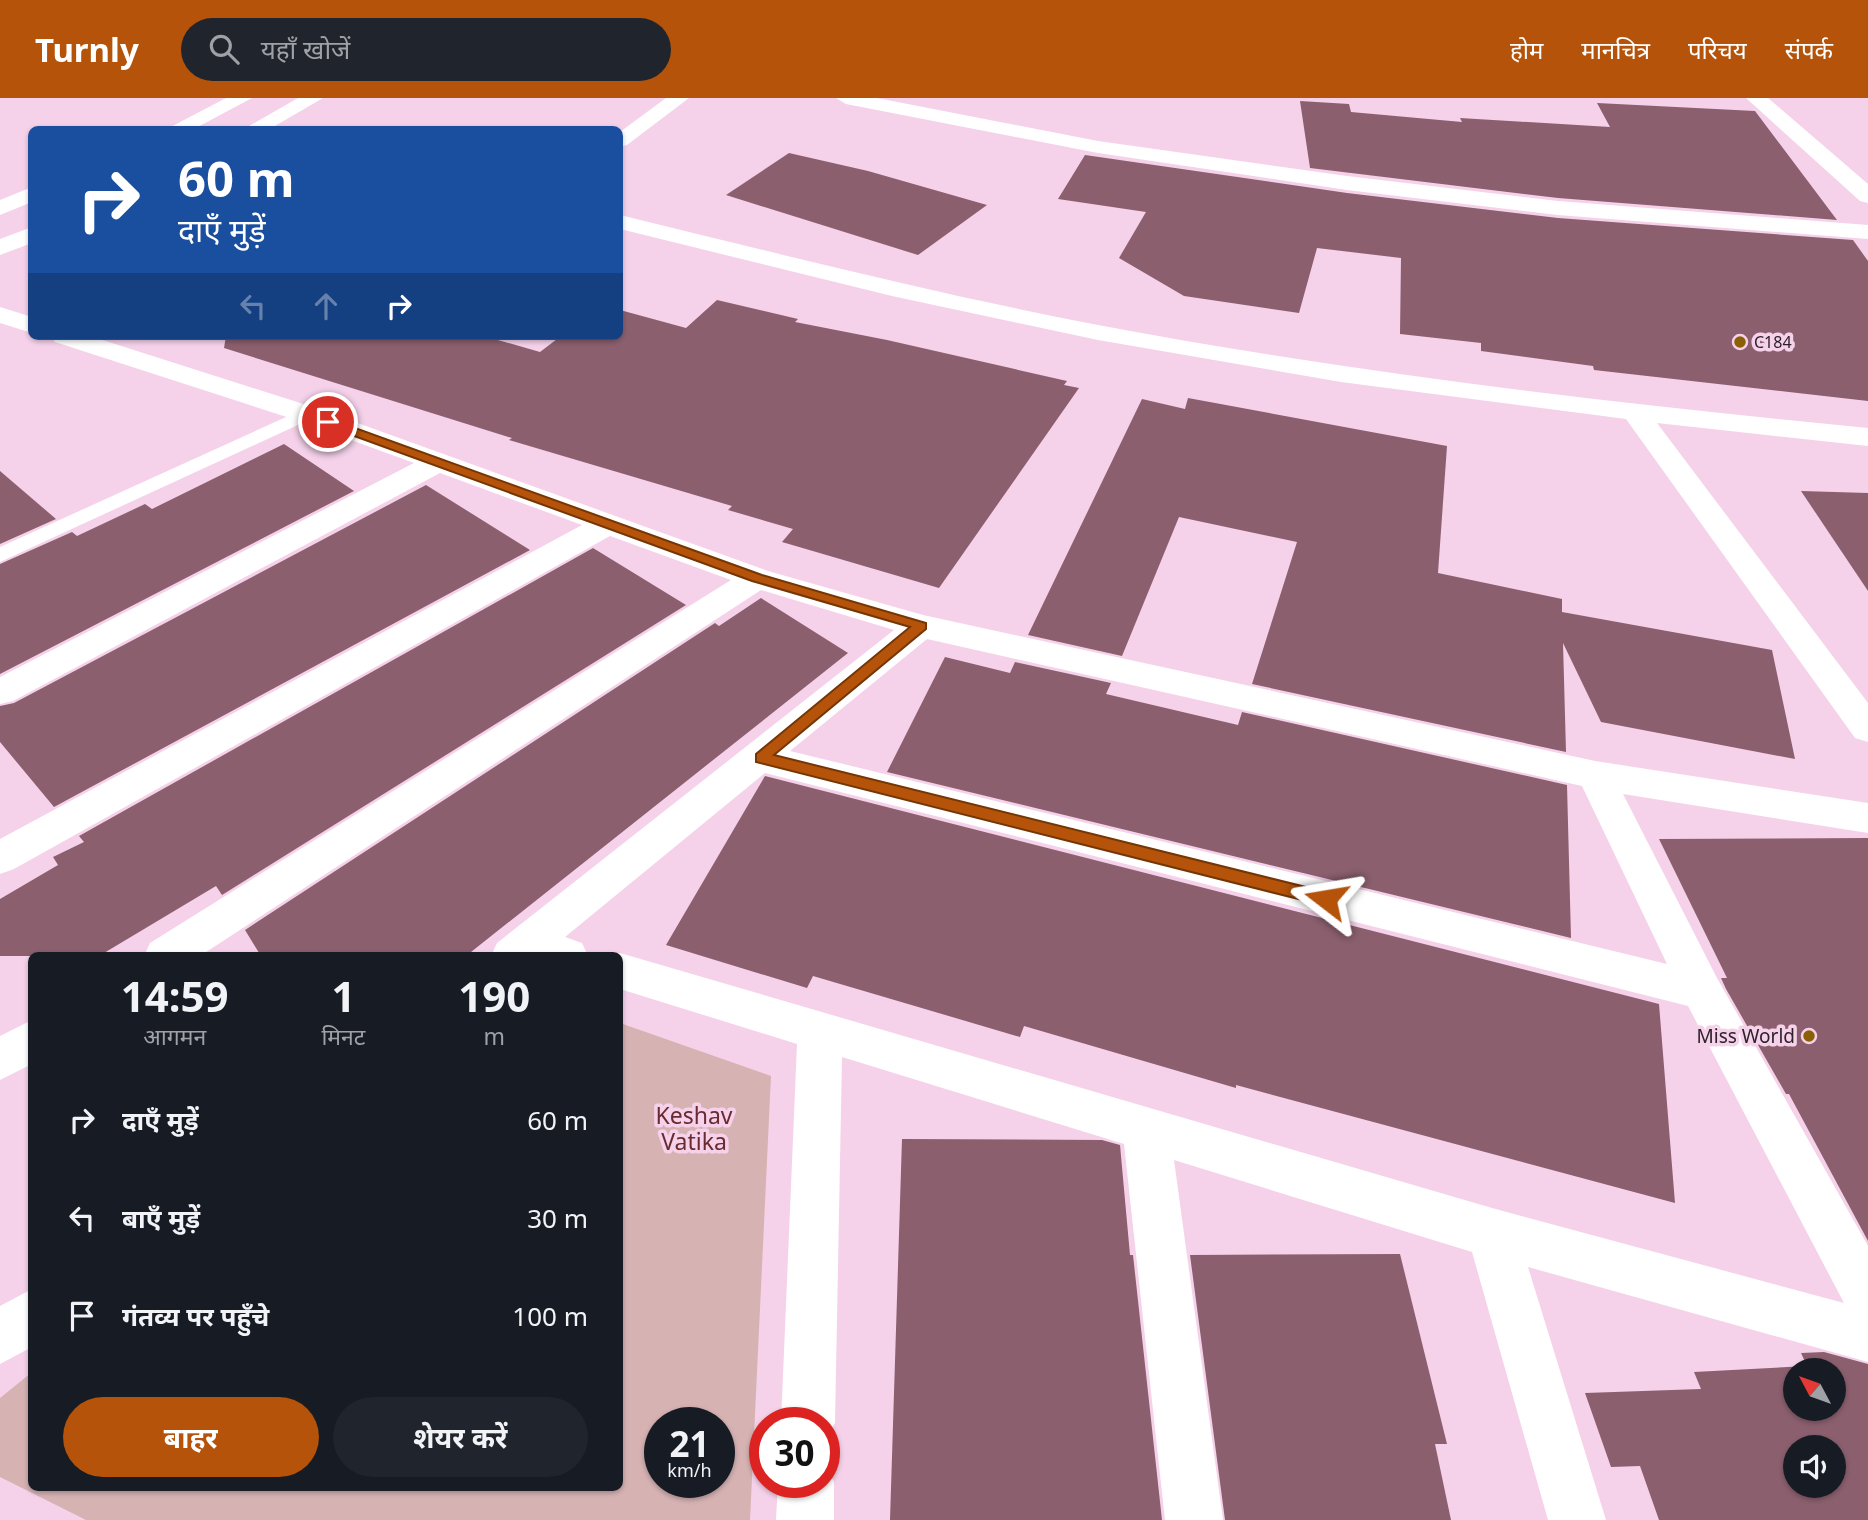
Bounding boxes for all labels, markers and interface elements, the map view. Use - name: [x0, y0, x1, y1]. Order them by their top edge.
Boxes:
- search box: [181, 18, 671, 81]
- text: Turnly: [35, 27, 139, 72]
- icon: search: [205, 30, 243, 68]
- text: यहाँ खोजें: [261, 31, 350, 67]
- text: होम: [1510, 33, 1543, 66]
- text: मानचित्र: [1581, 33, 1650, 66]
- text: परिचय: [1688, 33, 1747, 66]
- text: संपर्क: [1785, 33, 1833, 66]
- text: 60 m: [178, 145, 295, 211]
- icon: right: [63, 154, 154, 245]
- text: दाएँ मुड़ें: [178, 208, 266, 251]
- icon: left: [234, 287, 272, 325]
- icon: ahead: [307, 287, 345, 325]
- icon: right: [380, 287, 418, 325]
- place label: C184: [1754, 331, 1792, 353]
- marker: C184: [1732, 334, 1748, 350]
- pin: [298, 392, 358, 452]
- icon: arrive: [309, 403, 347, 441]
- position arrow: [1289, 862, 1363, 936]
- text: 14:59: [121, 967, 229, 1024]
- text: 1: [331, 967, 355, 1024]
- text: 190: [458, 967, 530, 1024]
- text: आगमन: [143, 1020, 206, 1052]
- text: मिनट: [321, 1020, 365, 1052]
- text: m: [483, 1020, 505, 1052]
- place label: Miss World: [1697, 1023, 1795, 1049]
- marker: Miss World: [1801, 1028, 1817, 1044]
- park label: Keshav Vatika: [655, 1099, 733, 1157]
- icon: right: [63, 1101, 101, 1139]
- text: दाएँ मुड़ें: [122, 1102, 199, 1138]
- text: 60 m: [527, 1102, 588, 1138]
- icon: left: [63, 1199, 101, 1237]
- text: बाएँ मुड़ें: [122, 1200, 200, 1236]
- text: 30 m: [527, 1200, 588, 1236]
- icon: arrive: [63, 1297, 101, 1335]
- text: गंतव्य पर पहुँचे: [122, 1298, 269, 1334]
- text: 100 m: [512, 1298, 588, 1334]
- north arrow: [1783, 1358, 1846, 1421]
- map controls: [1783, 1358, 1846, 1498]
- button: बाहर: [63, 1397, 319, 1477]
- button: शेयर करें: [333, 1397, 588, 1477]
- speed limit sign: 30: [749, 1407, 840, 1498]
- text: 21: [669, 1420, 710, 1467]
- button: sound: [1783, 1435, 1846, 1498]
- text: km/h: [667, 1458, 712, 1482]

